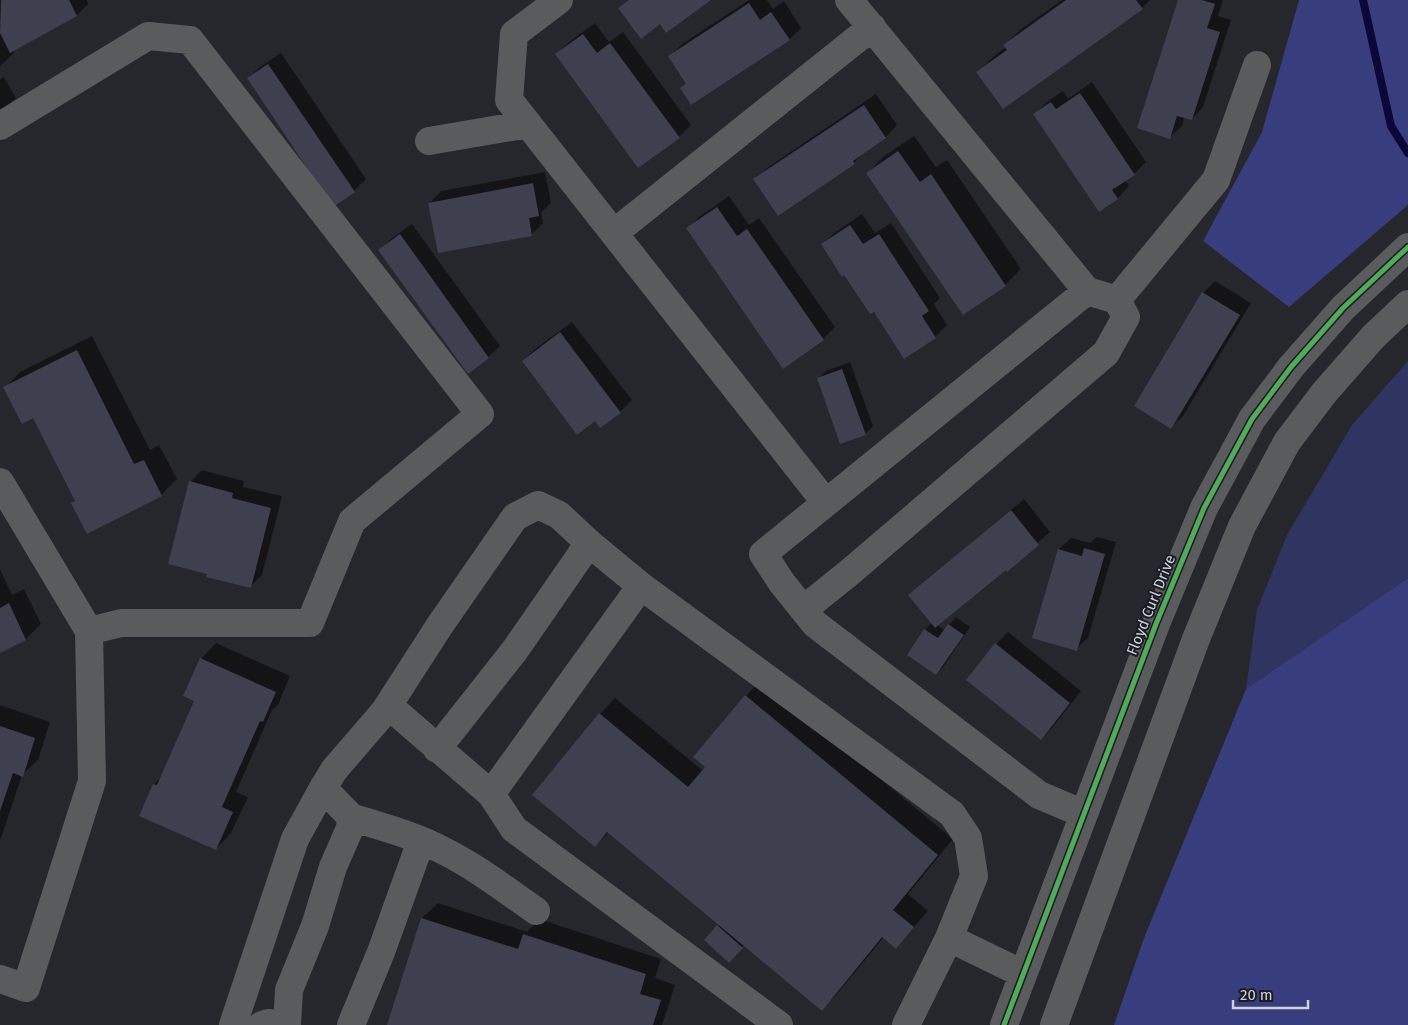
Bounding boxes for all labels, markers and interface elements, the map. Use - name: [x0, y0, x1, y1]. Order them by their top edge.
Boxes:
- street label: Floyd Curl Drive: [1123, 552, 1179, 658]
- scale bar: [1233, 978, 1308, 1010]
- text: 20 m: [1240, 986, 1273, 1004]

